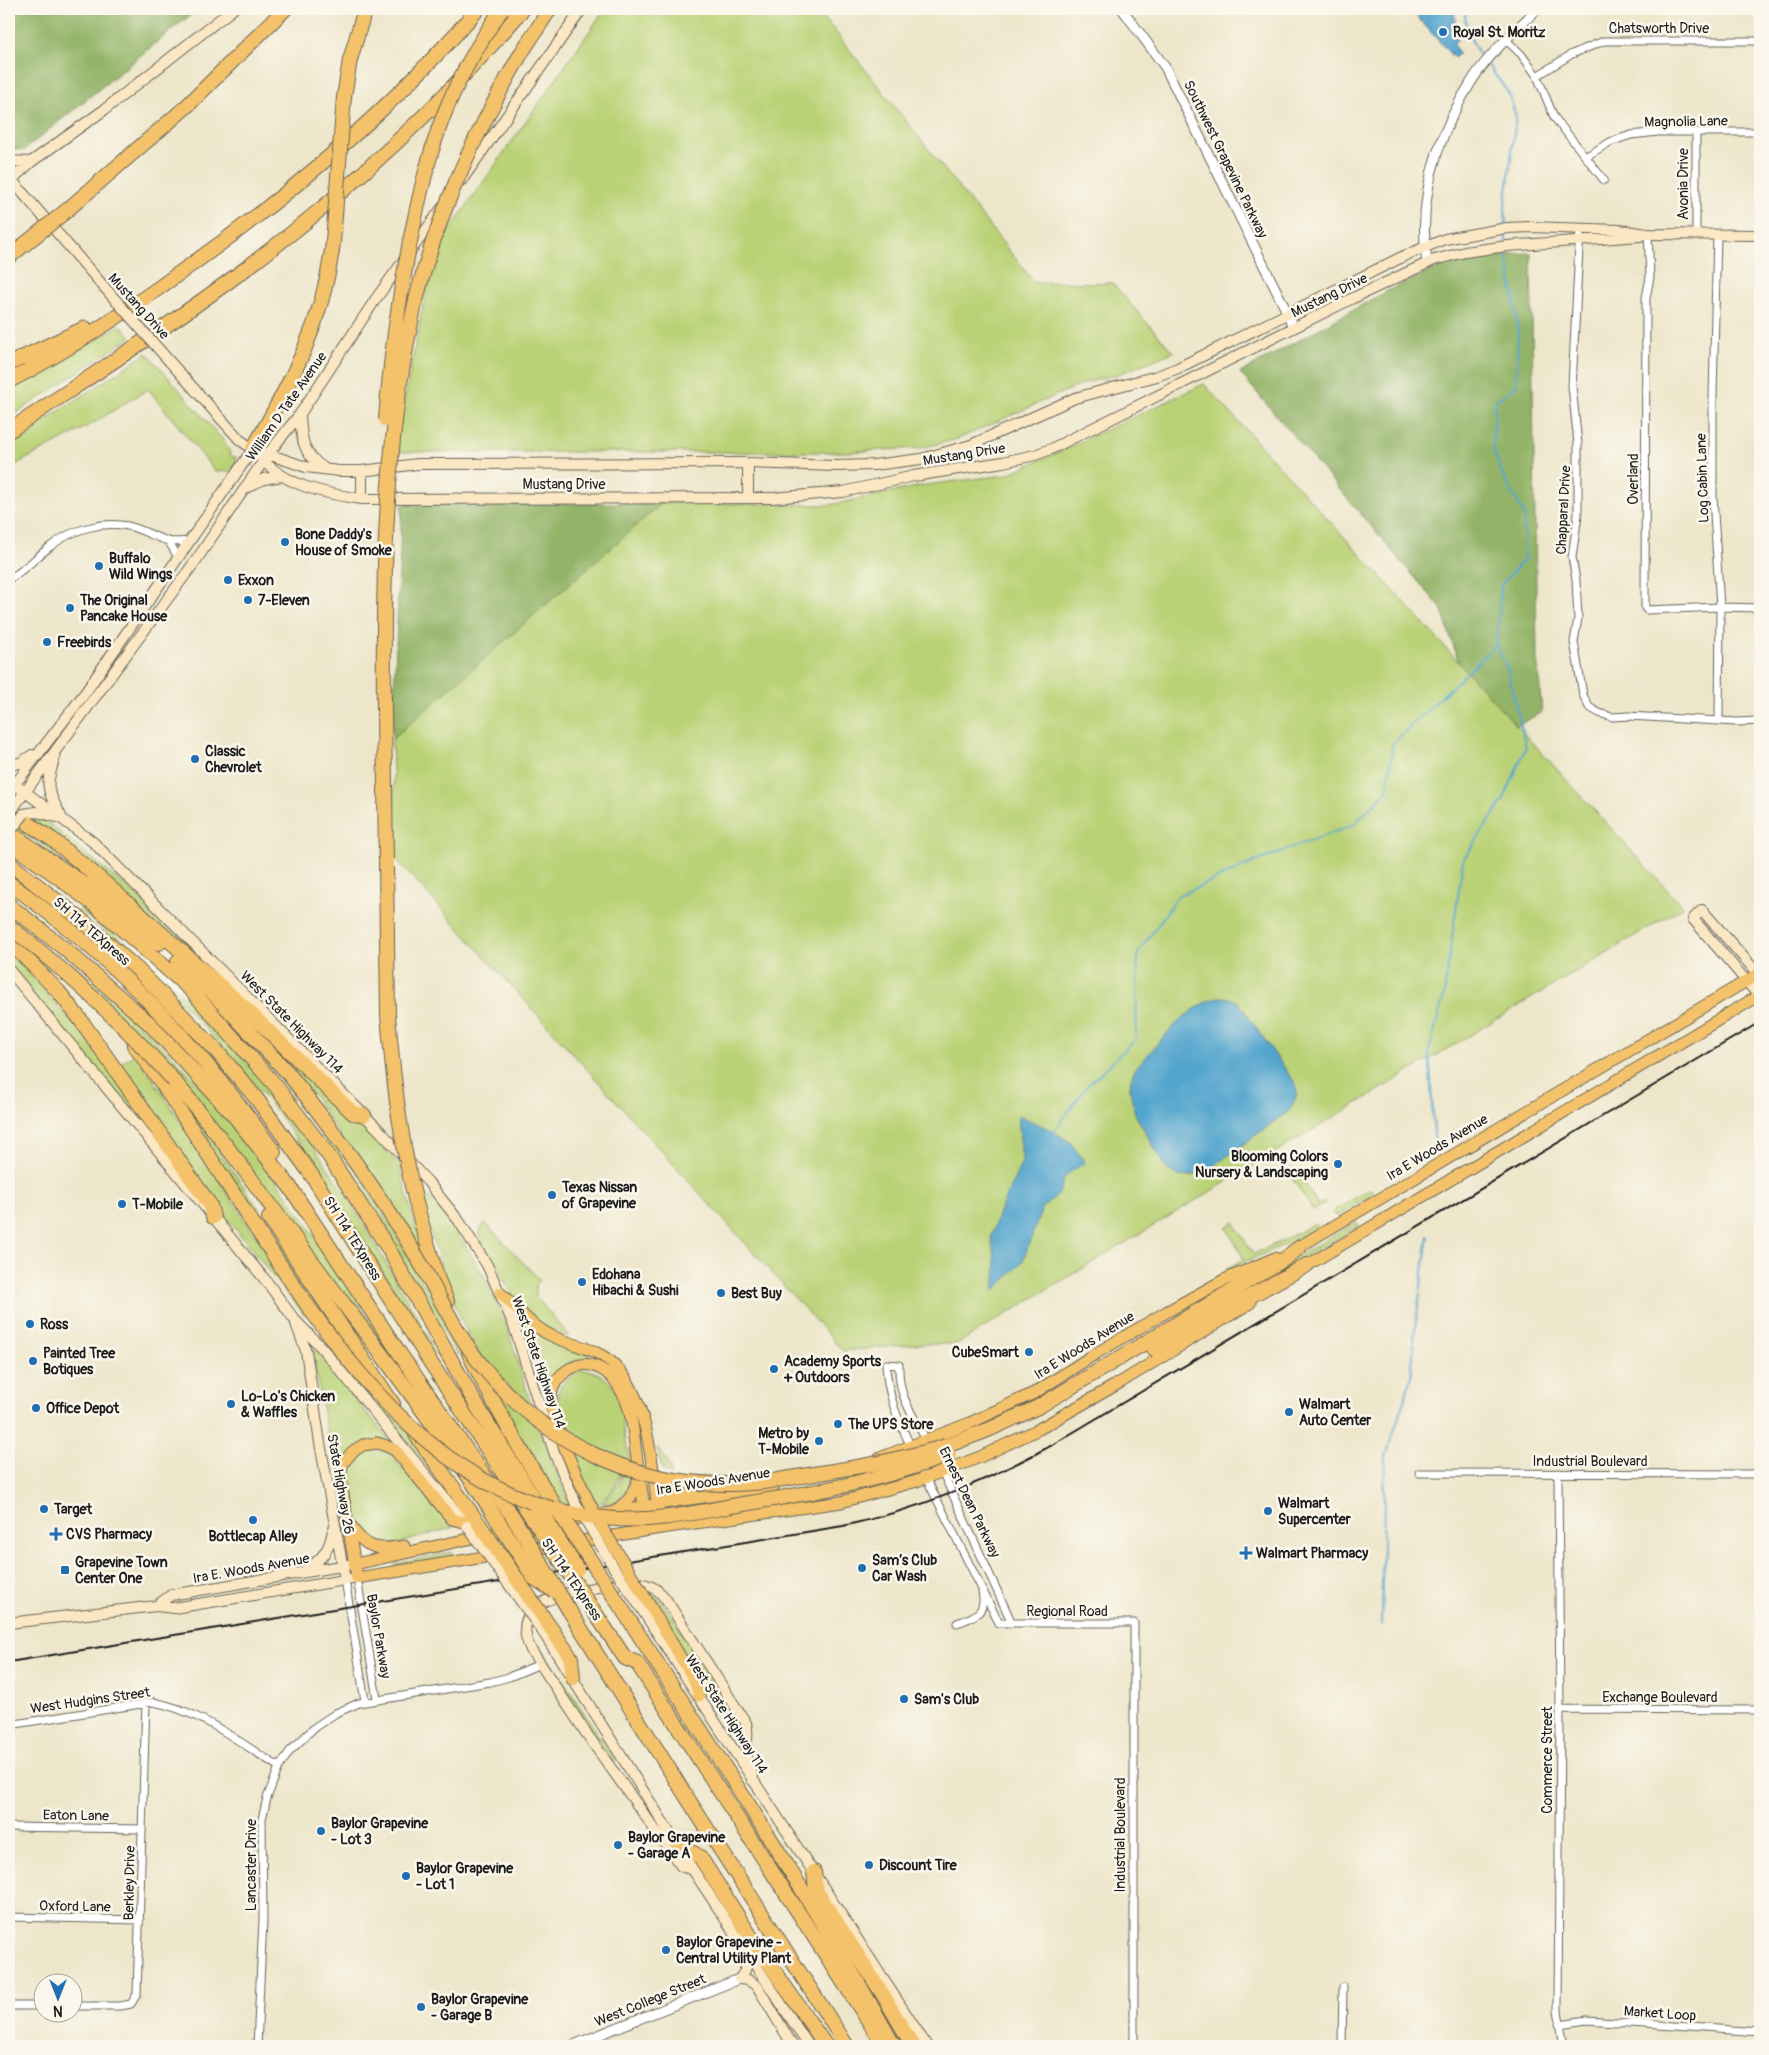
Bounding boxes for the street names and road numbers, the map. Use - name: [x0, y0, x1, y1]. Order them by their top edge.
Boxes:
- street label: Chatsworth Drive: [1609, 20, 1709, 37]
- street label: Southwest Grapevine Parkway: [1180, 78, 1271, 241]
- street label: Magnolia Lane: [1644, 112, 1728, 131]
- street label: Avonia Drive: [1675, 148, 1692, 220]
- street label: Mustang Drive: [105, 270, 173, 343]
- street label: Mustang Drive: [1288, 270, 1370, 321]
- street label: William D Tate Avenue: [242, 348, 330, 464]
- street label: Log Cabin Lane: [1692, 433, 1713, 523]
- street label: Mustang Drive: [922, 440, 1006, 469]
- street label: Overland: [1625, 453, 1642, 505]
- street label: Chapparal Drive: [1553, 465, 1574, 555]
- street label: Mustang Drive: [522, 476, 606, 493]
- street label: SH 114 TEXpress: [50, 894, 134, 970]
- street label: West State Highway 114: [237, 967, 347, 1077]
- street label: Ira E Woods Avenue: [1384, 1110, 1491, 1184]
- street label: SH 114 TEXpress: [320, 1193, 386, 1284]
- street label: West State Highway 114: [508, 1294, 569, 1430]
- street label: Ira E Woods Avenue: [1031, 1308, 1138, 1383]
- street label: State Highway 26: [323, 1433, 358, 1536]
- street label: Ernest Dean Parkway: [935, 1444, 1004, 1560]
- street label: Industrial Boulevard: [1532, 1453, 1648, 1470]
- street label: Ira E Woods Avenue: [655, 1464, 771, 1499]
- street label: SH 114 TEXpress: [538, 1535, 606, 1624]
- street label: Ira E. Woods Avenue: [191, 1550, 311, 1587]
- street label: Baylor Parkway: [363, 1592, 394, 1680]
- street label: Regional Road: [1026, 1603, 1108, 1620]
- street label: West State Highway 114: [682, 1652, 771, 1777]
- street label: West Hudgins Street: [29, 1684, 151, 1717]
- street label: Exchange Boulevard: [1602, 1689, 1718, 1706]
- street label: Commerce Street: [1539, 1706, 1556, 1814]
- street label: Industrial Boulevard: [1112, 1777, 1129, 1893]
- street label: Eaton Lane: [43, 1806, 109, 1825]
- street label: Lancaster Drive: [243, 1819, 260, 1911]
- street label: Berkley Drive: [120, 1845, 139, 1921]
- street label: Oxford Lane: [39, 1897, 111, 1916]
- street label: West College Street: [592, 1970, 709, 2031]
- street label: Market Loop: [1623, 2002, 1697, 2025]

